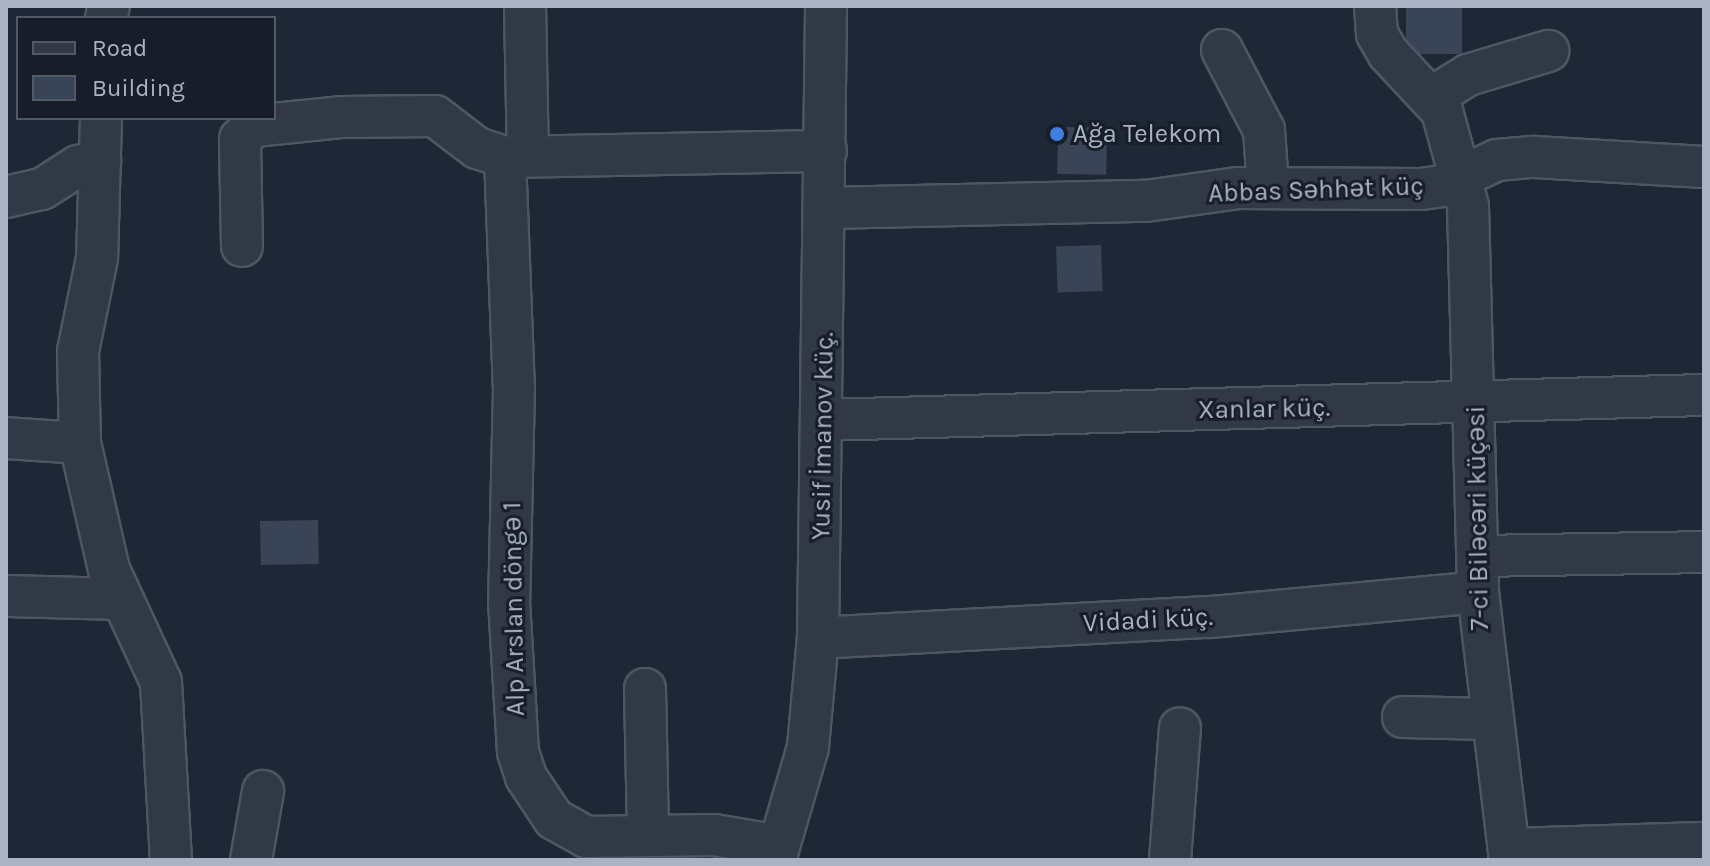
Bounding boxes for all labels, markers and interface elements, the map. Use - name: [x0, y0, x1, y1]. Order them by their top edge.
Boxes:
- legend: [16, 16, 276, 120]
- text: Road: [92, 34, 147, 62]
- text: Building: [92, 74, 185, 102]
- place label: Ağa Telekom: [1073, 118, 1221, 150]
- marker: Ağa Telekom: [1048, 125, 1066, 143]
- street label: Abbas Səhhət küç: [1208, 171, 1424, 209]
- street label: Yusif İmanov küç.: [806, 332, 840, 540]
- street label: Xanlar küç.: [1198, 392, 1330, 426]
- street label: 7-ci Biləcəri küçəsi: [1460, 405, 1496, 631]
- street label: Alp Arslan döngə 1: [497, 502, 531, 716]
- street label: Vidadi küç.: [1082, 601, 1214, 639]

